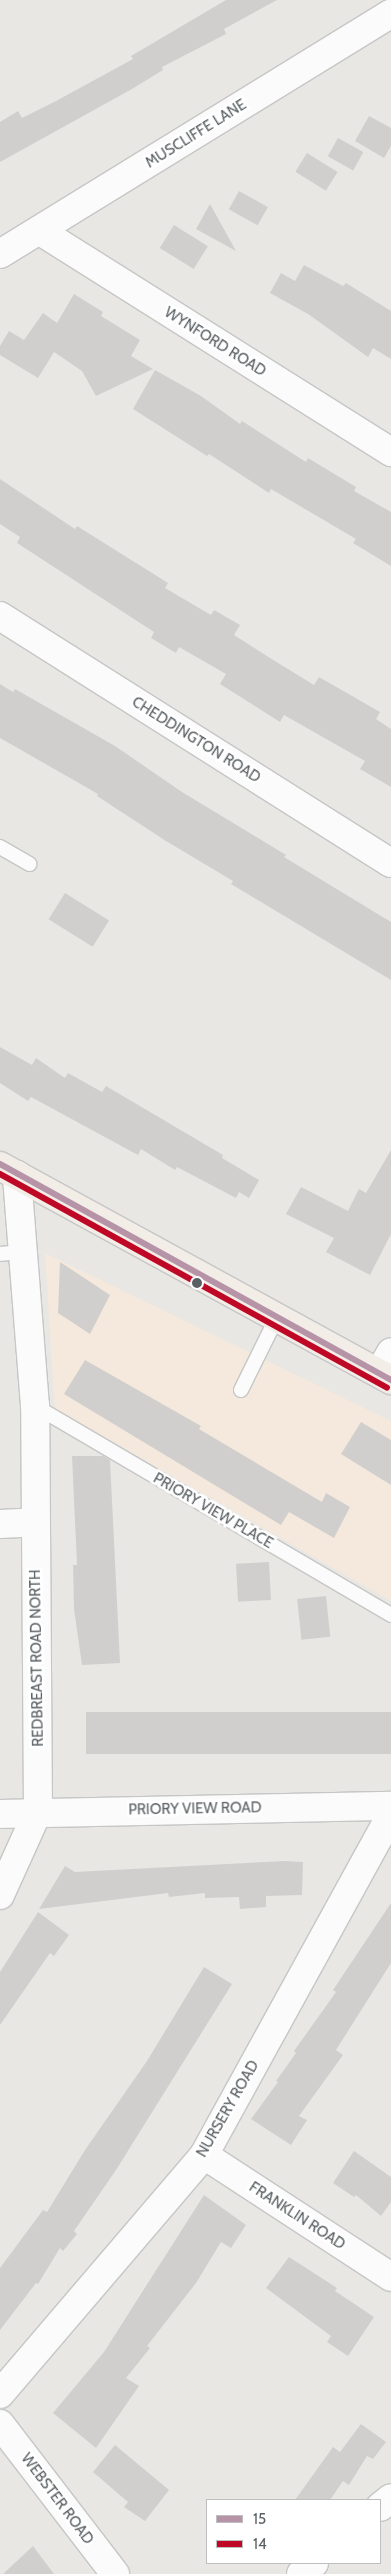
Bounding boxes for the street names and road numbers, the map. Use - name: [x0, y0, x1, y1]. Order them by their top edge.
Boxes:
- street label: MUSCLIFFE LANE: [142, 96, 250, 172]
- street label: WYNFORD ROAD: [161, 304, 269, 380]
- street label: CHEDDINGTON ROAD: [128, 693, 264, 787]
- street label: PRIORY VIEW PLACE: [150, 1469, 276, 1553]
- street label: REDBREAST ROAD NORTH: [26, 1569, 48, 1747]
- street label: PRIORY VIEW ROAD: [128, 1799, 262, 1819]
- street label: NURSERY ROAD: [193, 2057, 263, 2161]
- street label: FRANKLIN ROAD: [246, 2178, 348, 2254]
- street label: WEBSTER ROAD: [17, 2450, 97, 2548]

